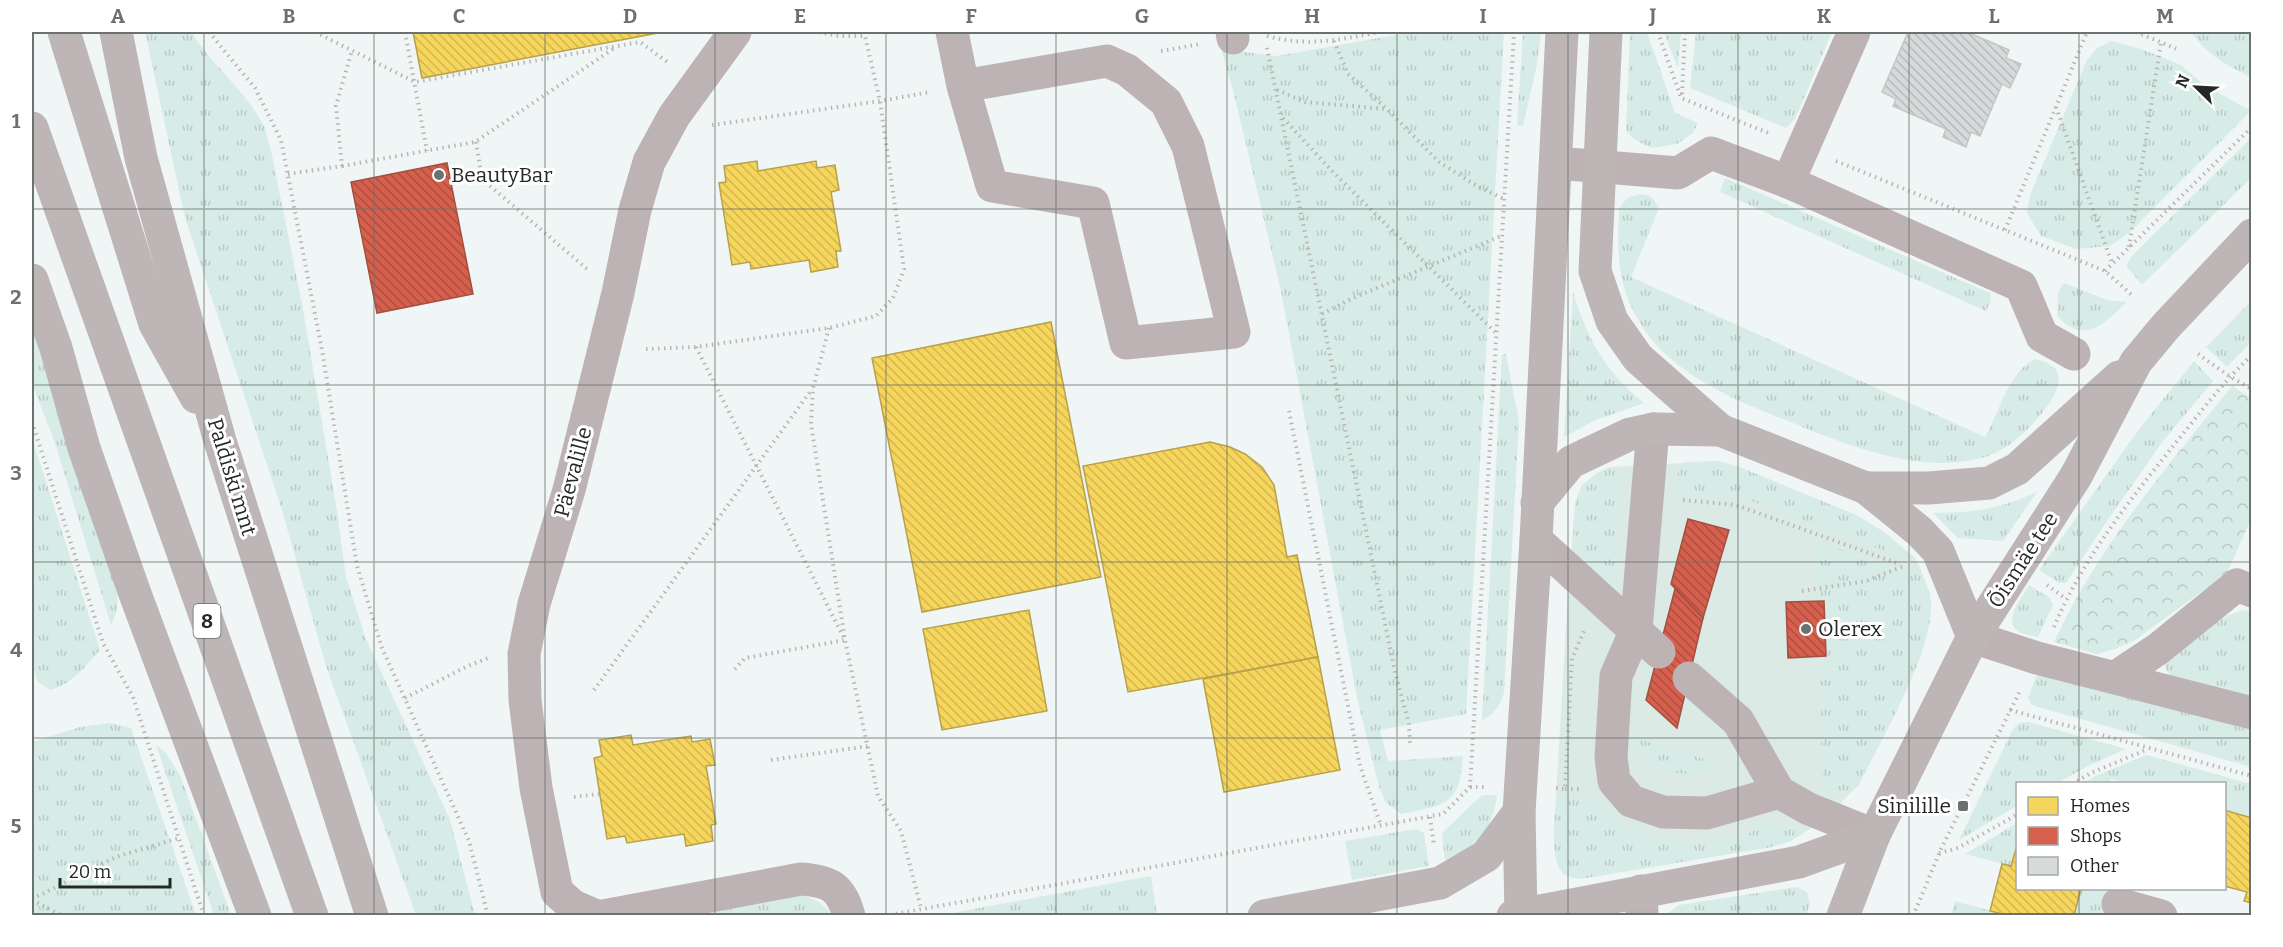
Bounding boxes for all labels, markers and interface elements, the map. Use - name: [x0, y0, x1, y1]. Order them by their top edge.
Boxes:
- text: A: [111, 4, 126, 28]
- text: B: [283, 4, 296, 28]
- text: C: [453, 4, 465, 28]
- text: D: [623, 4, 637, 28]
- text: E: [794, 4, 806, 28]
- text: F: [965, 4, 977, 28]
- text: G: [1135, 4, 1149, 28]
- text: H: [1304, 4, 1320, 28]
- text: I: [1479, 4, 1487, 28]
- text: J: [1649, 4, 1657, 28]
- text: K: [1817, 4, 1832, 28]
- text: L: [1988, 4, 2000, 28]
- text: M: [2156, 4, 2174, 28]
- north arrow: [2166, 57, 2226, 117]
- text: N: [2172, 72, 2194, 91]
- text: 1: [12, 109, 21, 133]
- place label: BeautyBar: [451, 162, 553, 188]
- marker: BeautyBar: [432, 168, 446, 182]
- text: 2: [10, 285, 22, 309]
- street label: Paldiski mnt: [202, 415, 262, 539]
- street label: Päevalille: [548, 424, 598, 520]
- text: 3: [10, 461, 22, 485]
- street label: Õismäe tee: [1982, 507, 2064, 613]
- road number: 8: [194, 604, 220, 638]
- place label: Olerex: [1818, 616, 1883, 642]
- marker: Olerex: [1799, 622, 1813, 636]
- text: 4: [10, 638, 22, 662]
- legend: [2016, 782, 2226, 890]
- place label: Sinilille: [1877, 793, 1951, 819]
- text: Homes: [2070, 795, 2130, 817]
- marker: Sinilille: [1956, 799, 1970, 813]
- text: 5: [11, 814, 22, 838]
- text: Shops: [2070, 825, 2122, 847]
- scale bar: [60, 851, 170, 889]
- text: Other: [2070, 855, 2119, 877]
- text: 20 m: [69, 861, 111, 883]

